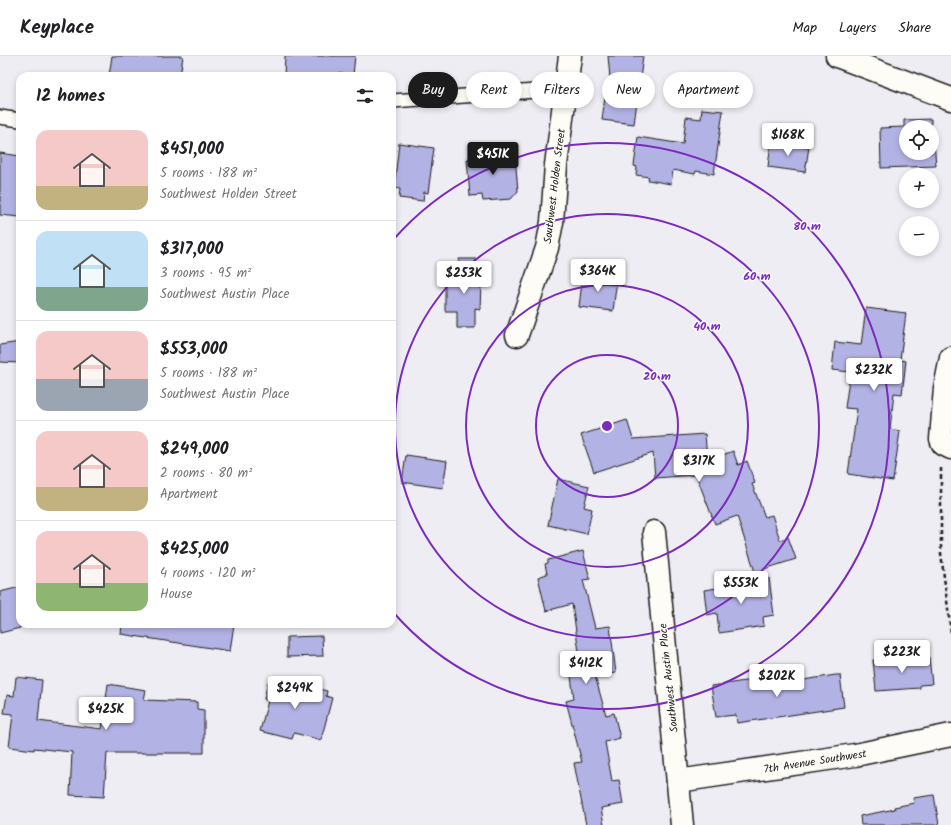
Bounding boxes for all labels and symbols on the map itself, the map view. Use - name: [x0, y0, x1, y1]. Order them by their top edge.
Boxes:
- pin: $168K: [760, 123, 816, 157]
- street label: Southwest Holden Street: [539, 127, 571, 245]
- pin: $451K: [465, 142, 521, 176]
- text: 80 m: [793, 217, 821, 236]
- pin: $364K: [570, 259, 626, 293]
- pin: $253K: [436, 261, 492, 295]
- text: 60 m: [743, 267, 771, 286]
- text: 40 m: [693, 317, 721, 336]
- pin: $232K: [846, 358, 902, 392]
- text: 20 m: [643, 367, 671, 386]
- centre of rings: [600, 419, 614, 433]
- pin: $317K: [671, 449, 727, 483]
- pin: $553K: [713, 571, 769, 605]
- street label: Southwest Austin Place: [654, 622, 684, 733]
- pin: $223K: [874, 640, 930, 674]
- pin: $412K: [558, 651, 614, 685]
- pin: $202K: [749, 664, 805, 698]
- pin: $249K: [267, 676, 323, 710]
- pin: $425K: [78, 697, 134, 731]
- street label: 7th Avenue Southwest: [762, 745, 869, 779]

